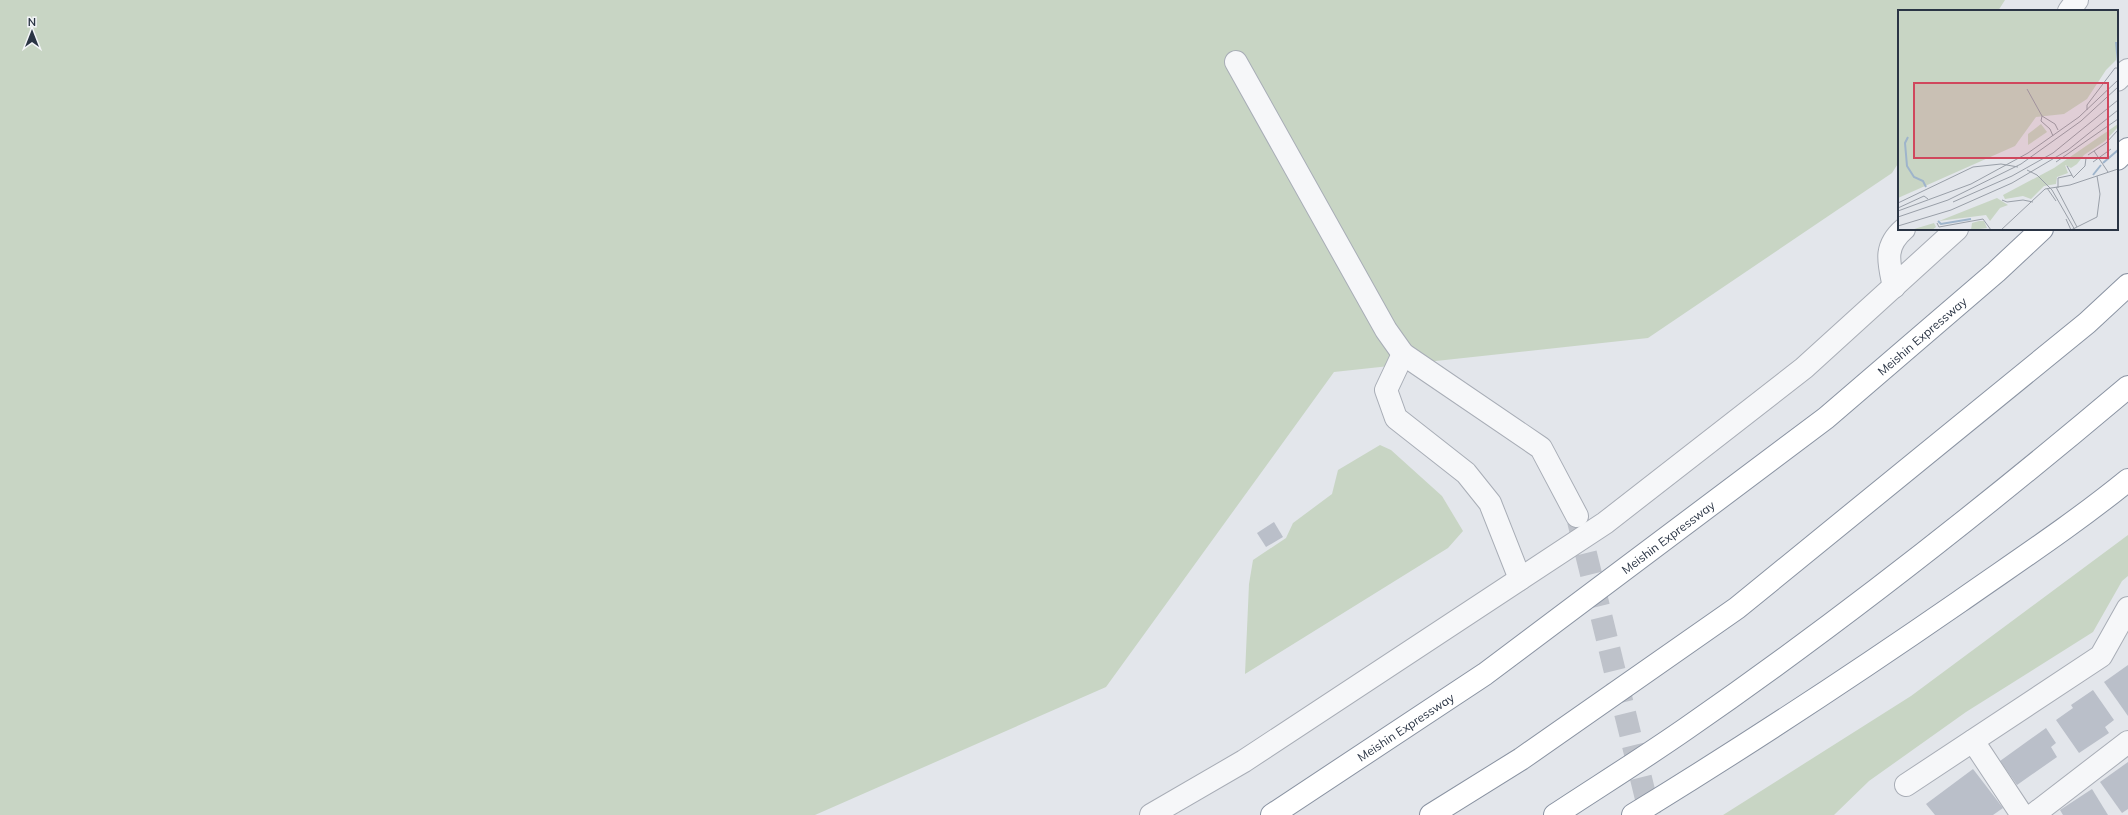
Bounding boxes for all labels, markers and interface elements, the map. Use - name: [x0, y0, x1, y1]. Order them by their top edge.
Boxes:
- inset map: [1898, 10, 2118, 230]
- north arrow: [12, 12, 52, 52]
- text: N: [28, 15, 36, 29]
- street label: Meishin Expressway: [1874, 293, 1970, 378]
- street label: Meishin Expressway: [1618, 497, 1718, 577]
- street label: Meishin Expressway: [1354, 689, 1457, 764]

